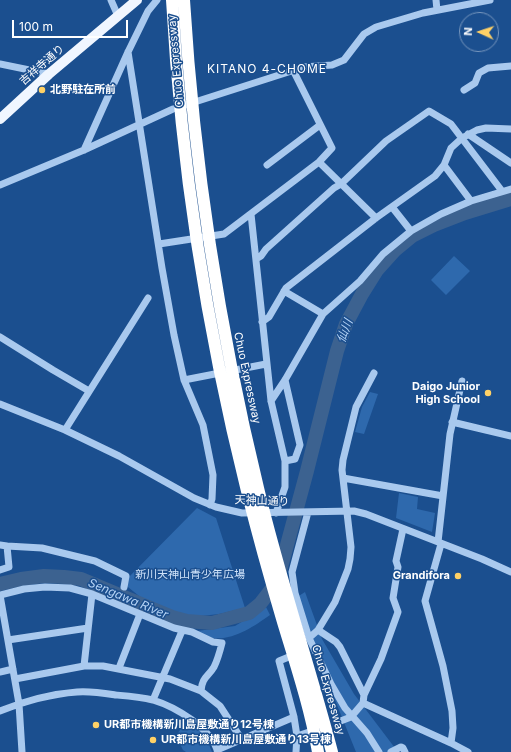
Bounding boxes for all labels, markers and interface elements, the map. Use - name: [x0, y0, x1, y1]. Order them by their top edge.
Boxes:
- scale bar: [14, 12, 130, 38]
- north arrow: [459, 12, 499, 52]
- street label: Chuo Expressway: [165, 14, 187, 108]
- text: 100 m: [19, 19, 53, 34]
- text: N: [461, 27, 475, 36]
- street label: 吉祥寺通り: [17, 42, 67, 88]
- district label: KITANO 4-CHOME: [207, 62, 327, 76]
- place label: 北野駐在所前: [50, 83, 116, 97]
- marker: 北野駐在所前: [37, 85, 47, 95]
- water label: 仙川: [334, 317, 356, 345]
- street label: Chuo Expressway: [231, 331, 263, 425]
- place label: Daigo Junior High School: [412, 380, 480, 406]
- marker: Daigo Junior High School: [483, 388, 493, 398]
- street label: 天神山通り: [234, 493, 290, 509]
- park label: 新川天神山青少年広場: [135, 568, 245, 582]
- place label: Grandifora: [393, 569, 450, 583]
- marker: Grandifora: [453, 571, 463, 581]
- water label: Sengawa River: [86, 576, 170, 622]
- street label: Chuo Expressway: [309, 643, 347, 737]
- place label: UR都市機構新川島屋敷通り12号棟: [104, 718, 274, 732]
- marker: UR都市機構新川島屋敷通り12号棟: [91, 720, 101, 730]
- place label: UR都市機構新川島屋敷通り13号棟: [161, 733, 331, 747]
- marker: UR都市機構新川島屋敷通り13号棟: [148, 735, 158, 745]

